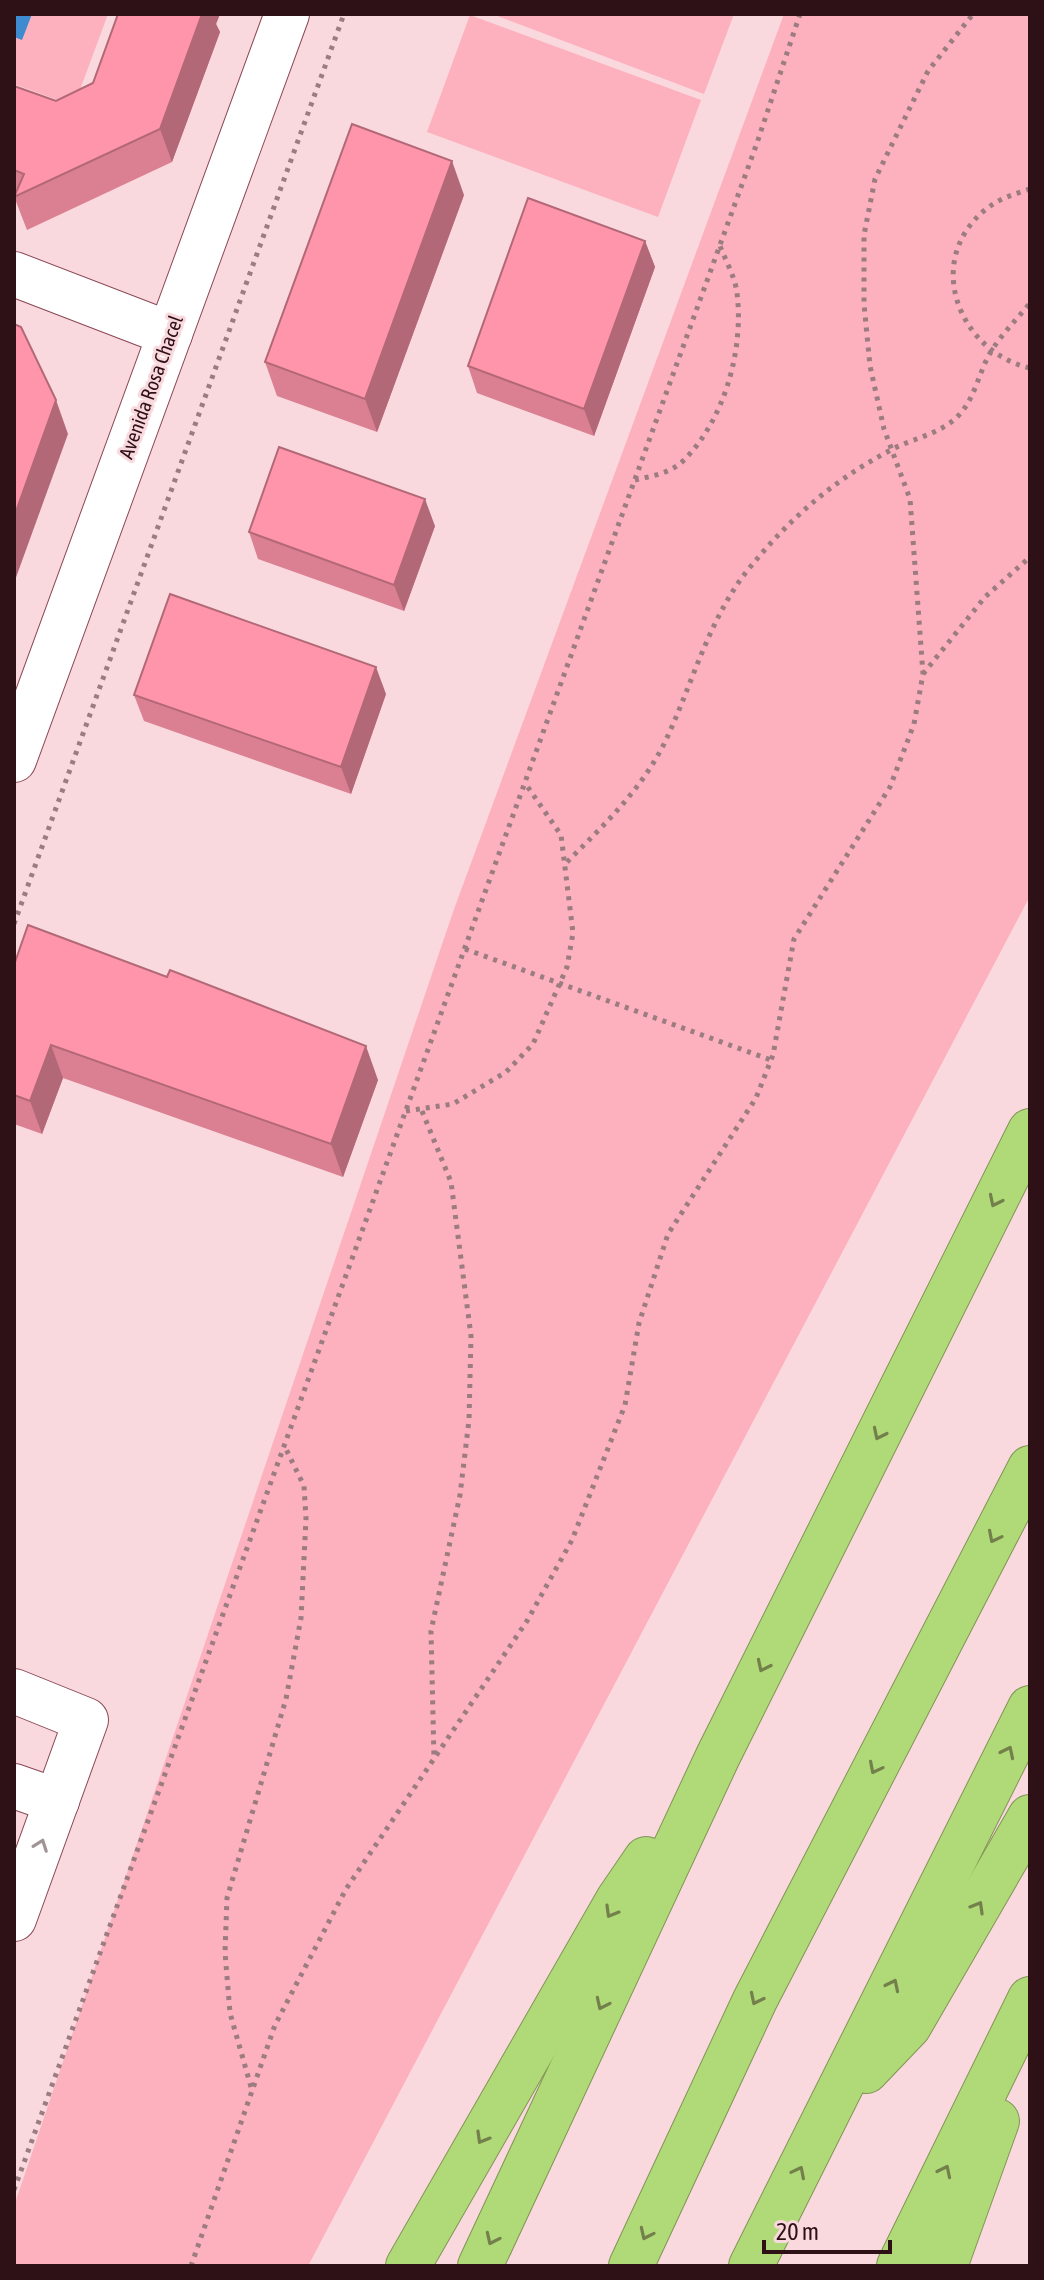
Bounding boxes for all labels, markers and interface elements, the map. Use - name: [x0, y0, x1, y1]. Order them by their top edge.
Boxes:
- street label: Avenida Rosa Chacel: [114, 311, 187, 462]
- one-way arrow: [989, 1192, 1004, 1207]
- one-way arrow: [873, 1425, 889, 1440]
- one-way arrow: [989, 1528, 1004, 1543]
- one-way arrow: [757, 1658, 773, 1673]
- one-way arrow: [998, 1745, 1014, 1760]
- one-way arrow: [869, 1760, 885, 1774]
- one-way arrow: [31, 1839, 47, 1853]
- one-way arrow: [968, 1901, 983, 1916]
- one-way arrow: [605, 1903, 621, 1918]
- one-way arrow: [883, 1978, 899, 1993]
- one-way arrow: [750, 1991, 766, 2006]
- one-way arrow: [596, 1996, 612, 2010]
- one-way arrow: [476, 2129, 492, 2144]
- one-way arrow: [936, 2164, 951, 2179]
- one-way arrow: [790, 2165, 805, 2180]
- scale bar: [764, 2204, 890, 2254]
- text: 20 m: [776, 2218, 819, 2245]
- one-way arrow: [639, 2226, 655, 2241]
- one-way arrow: [486, 2231, 502, 2246]

